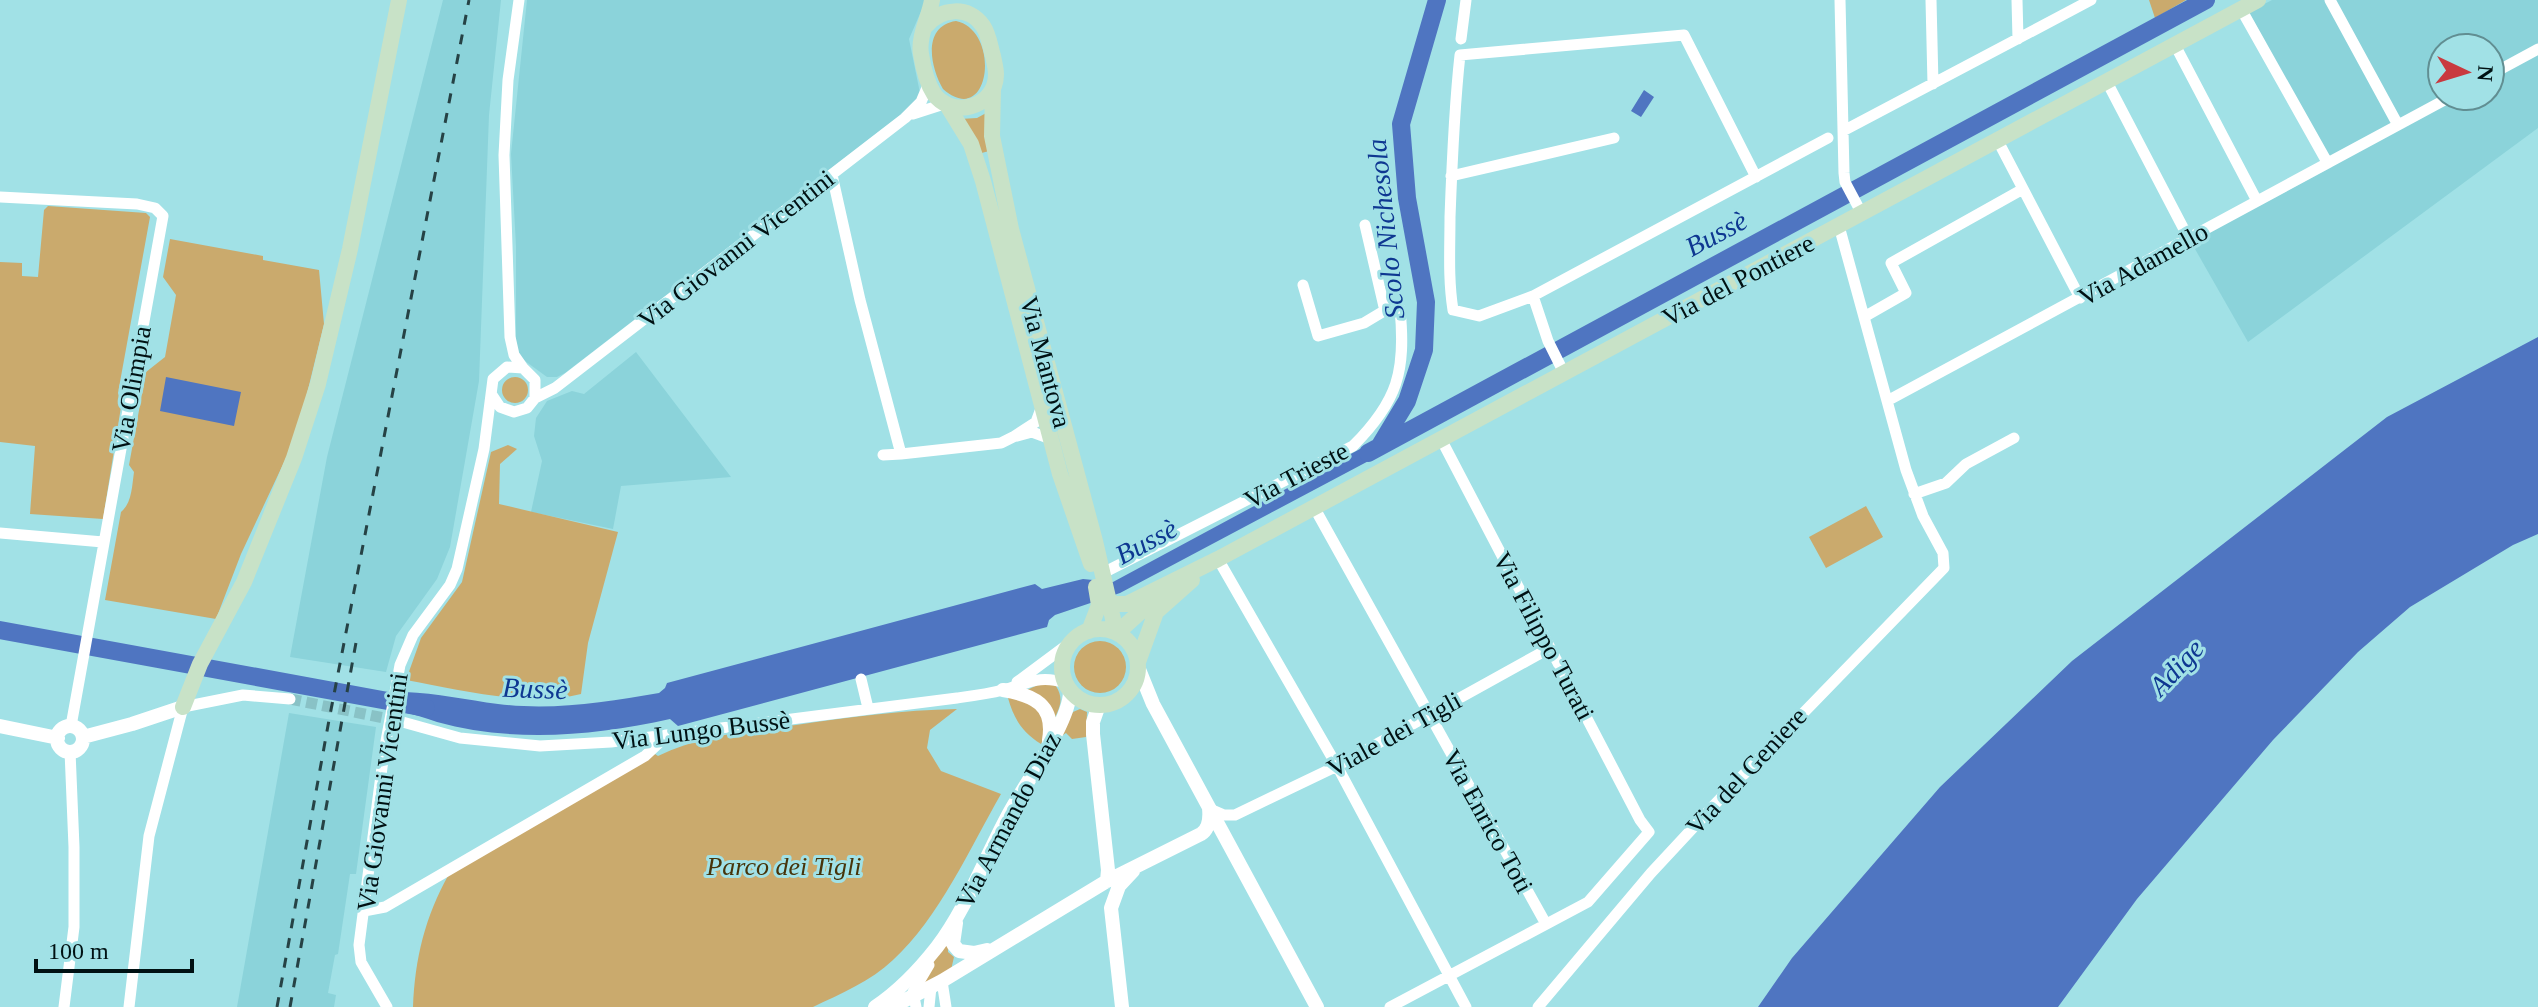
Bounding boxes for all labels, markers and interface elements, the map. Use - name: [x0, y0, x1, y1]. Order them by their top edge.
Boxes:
- north arrow: [2426, 32, 2506, 112]
- text: N: [2472, 65, 2498, 82]
- water label: Scolo Nichesola: [1361, 137, 1410, 321]
- street label: Via Giovanni Vicentini: [633, 164, 840, 335]
- water label: Bussè: [1680, 204, 1752, 262]
- street label: Via Adamello: [2073, 217, 2213, 312]
- street label: Via del Pontiere: [1658, 228, 1819, 333]
- street label: Via Mantova: [1014, 293, 1077, 431]
- street label: Via Olimpia: [106, 323, 157, 454]
- street label: Via Trieste: [1239, 436, 1353, 515]
- water label: Bussè: [1110, 512, 1182, 570]
- street label: Via Filippo Turati: [1487, 547, 1600, 725]
- water label: Adige: [2141, 633, 2210, 703]
- street label: Via Giovanni Vicentini: [351, 671, 414, 913]
- water label: Bussè: [502, 672, 568, 705]
- street label: Viale dei Tigli: [1322, 686, 1466, 783]
- street label: Via del Geniere: [1680, 702, 1813, 841]
- street label: Via Lungo Bussè: [610, 705, 792, 756]
- street label: Via Armando Diaz: [950, 727, 1067, 913]
- street label: Via Enrico Toti: [1436, 745, 1539, 898]
- park label: Parco dei Tigli: [705, 852, 862, 881]
- scale bar: [36, 923, 192, 973]
- text: 100 m: [48, 938, 109, 964]

